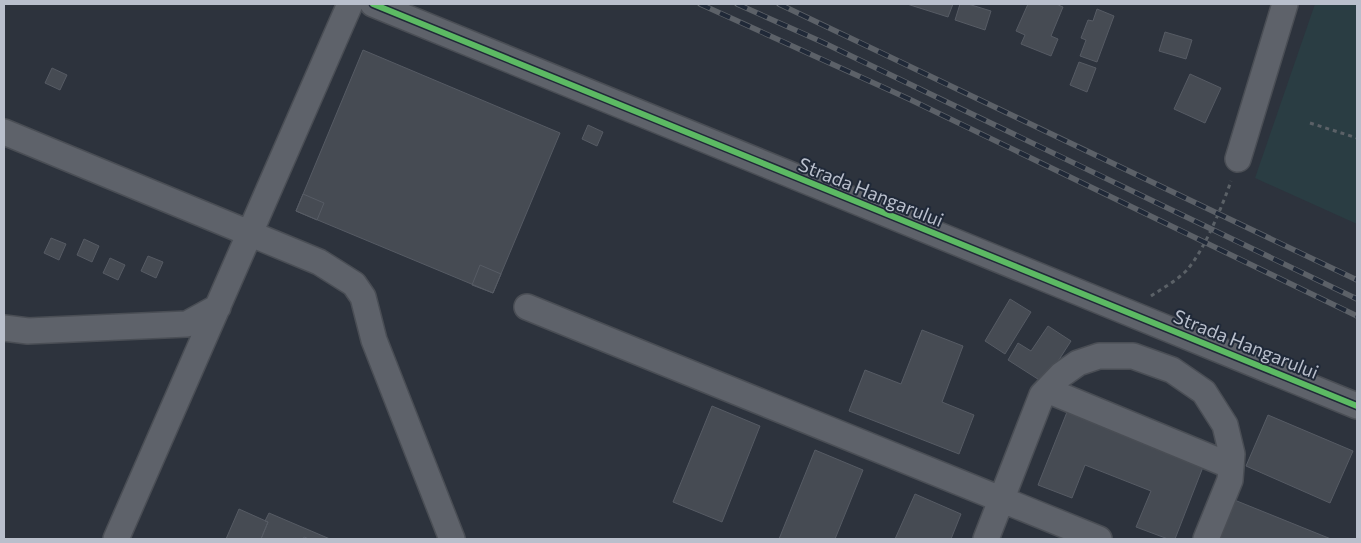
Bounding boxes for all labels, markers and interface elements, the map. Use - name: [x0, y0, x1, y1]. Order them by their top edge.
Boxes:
- street label: Strada Hangarului: [795, 152, 947, 231]
- street label: Strada Hangarului: [1170, 304, 1322, 383]

